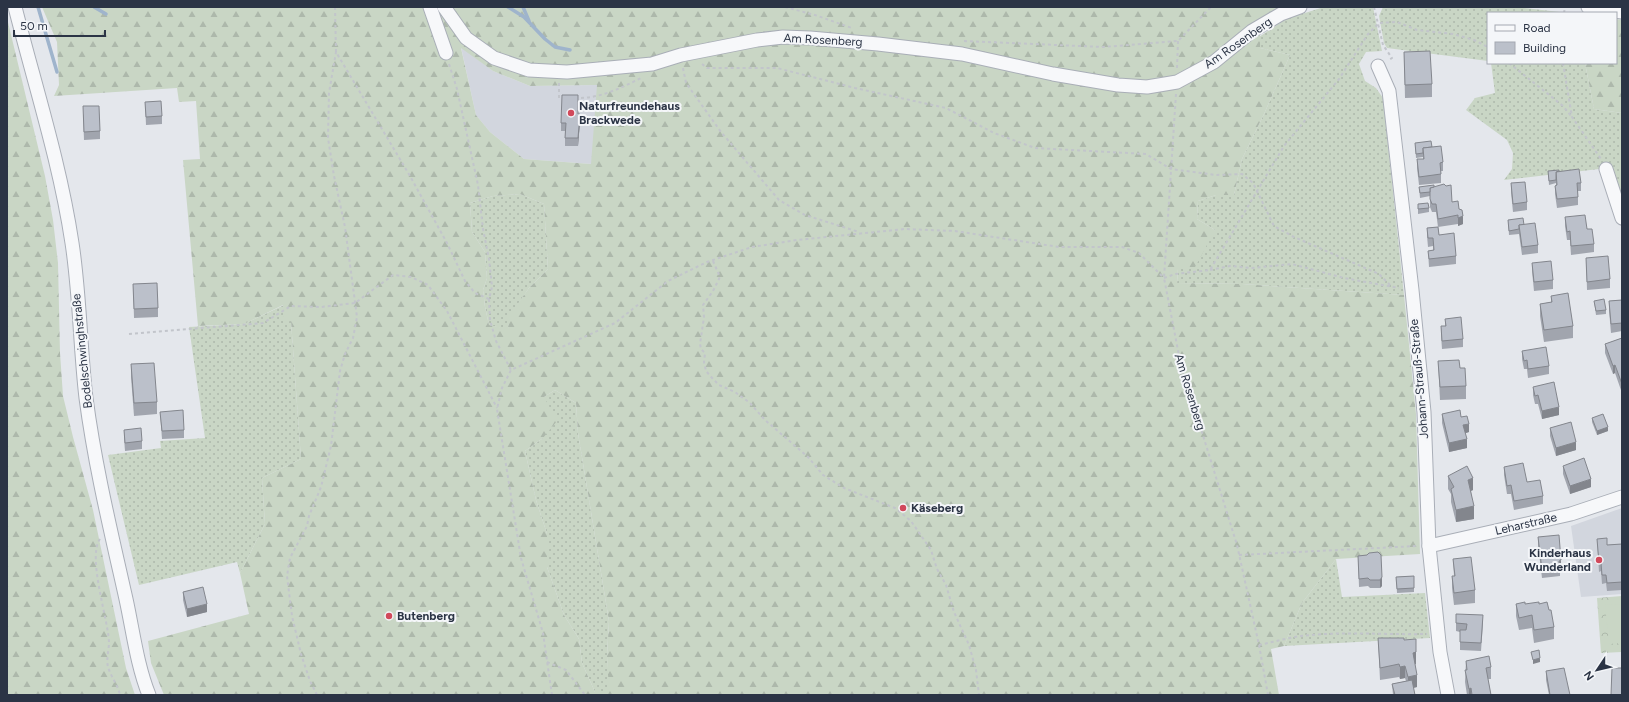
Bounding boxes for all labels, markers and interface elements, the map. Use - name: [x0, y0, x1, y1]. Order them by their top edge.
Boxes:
- scale bar: [14, 12, 105, 38]
- legend: [1487, 12, 1617, 64]
- street label: Am Rosenberg: [1202, 15, 1274, 71]
- text: 50 m: [20, 19, 48, 33]
- text: Road: [1523, 21, 1551, 35]
- street label: Am Rosenberg: [783, 31, 863, 49]
- text: Building: [1523, 41, 1566, 55]
- place label: Naturfreundehaus Brackwede: [579, 99, 680, 127]
- marker: Naturfreundehaus Brackwede: [566, 108, 576, 118]
- street label: Bodelschwinghstraße: [69, 292, 95, 409]
- street label: Johann-Strauß-Straße: [1407, 318, 1431, 440]
- street label: Am Rosenberg: [1172, 352, 1208, 432]
- place label: Käseberg: [911, 501, 963, 515]
- marker: Käseberg: [898, 503, 908, 513]
- street label: Leharstraße: [1494, 510, 1559, 538]
- place label: Kinderhaus Wunderland: [1524, 546, 1591, 574]
- marker: Kinderhaus Wunderland: [1594, 555, 1604, 565]
- place label: Butenberg: [397, 609, 455, 623]
- marker: Butenberg: [384, 611, 394, 621]
- north arrow: [1577, 650, 1617, 690]
- text: N: [1581, 668, 1597, 683]

